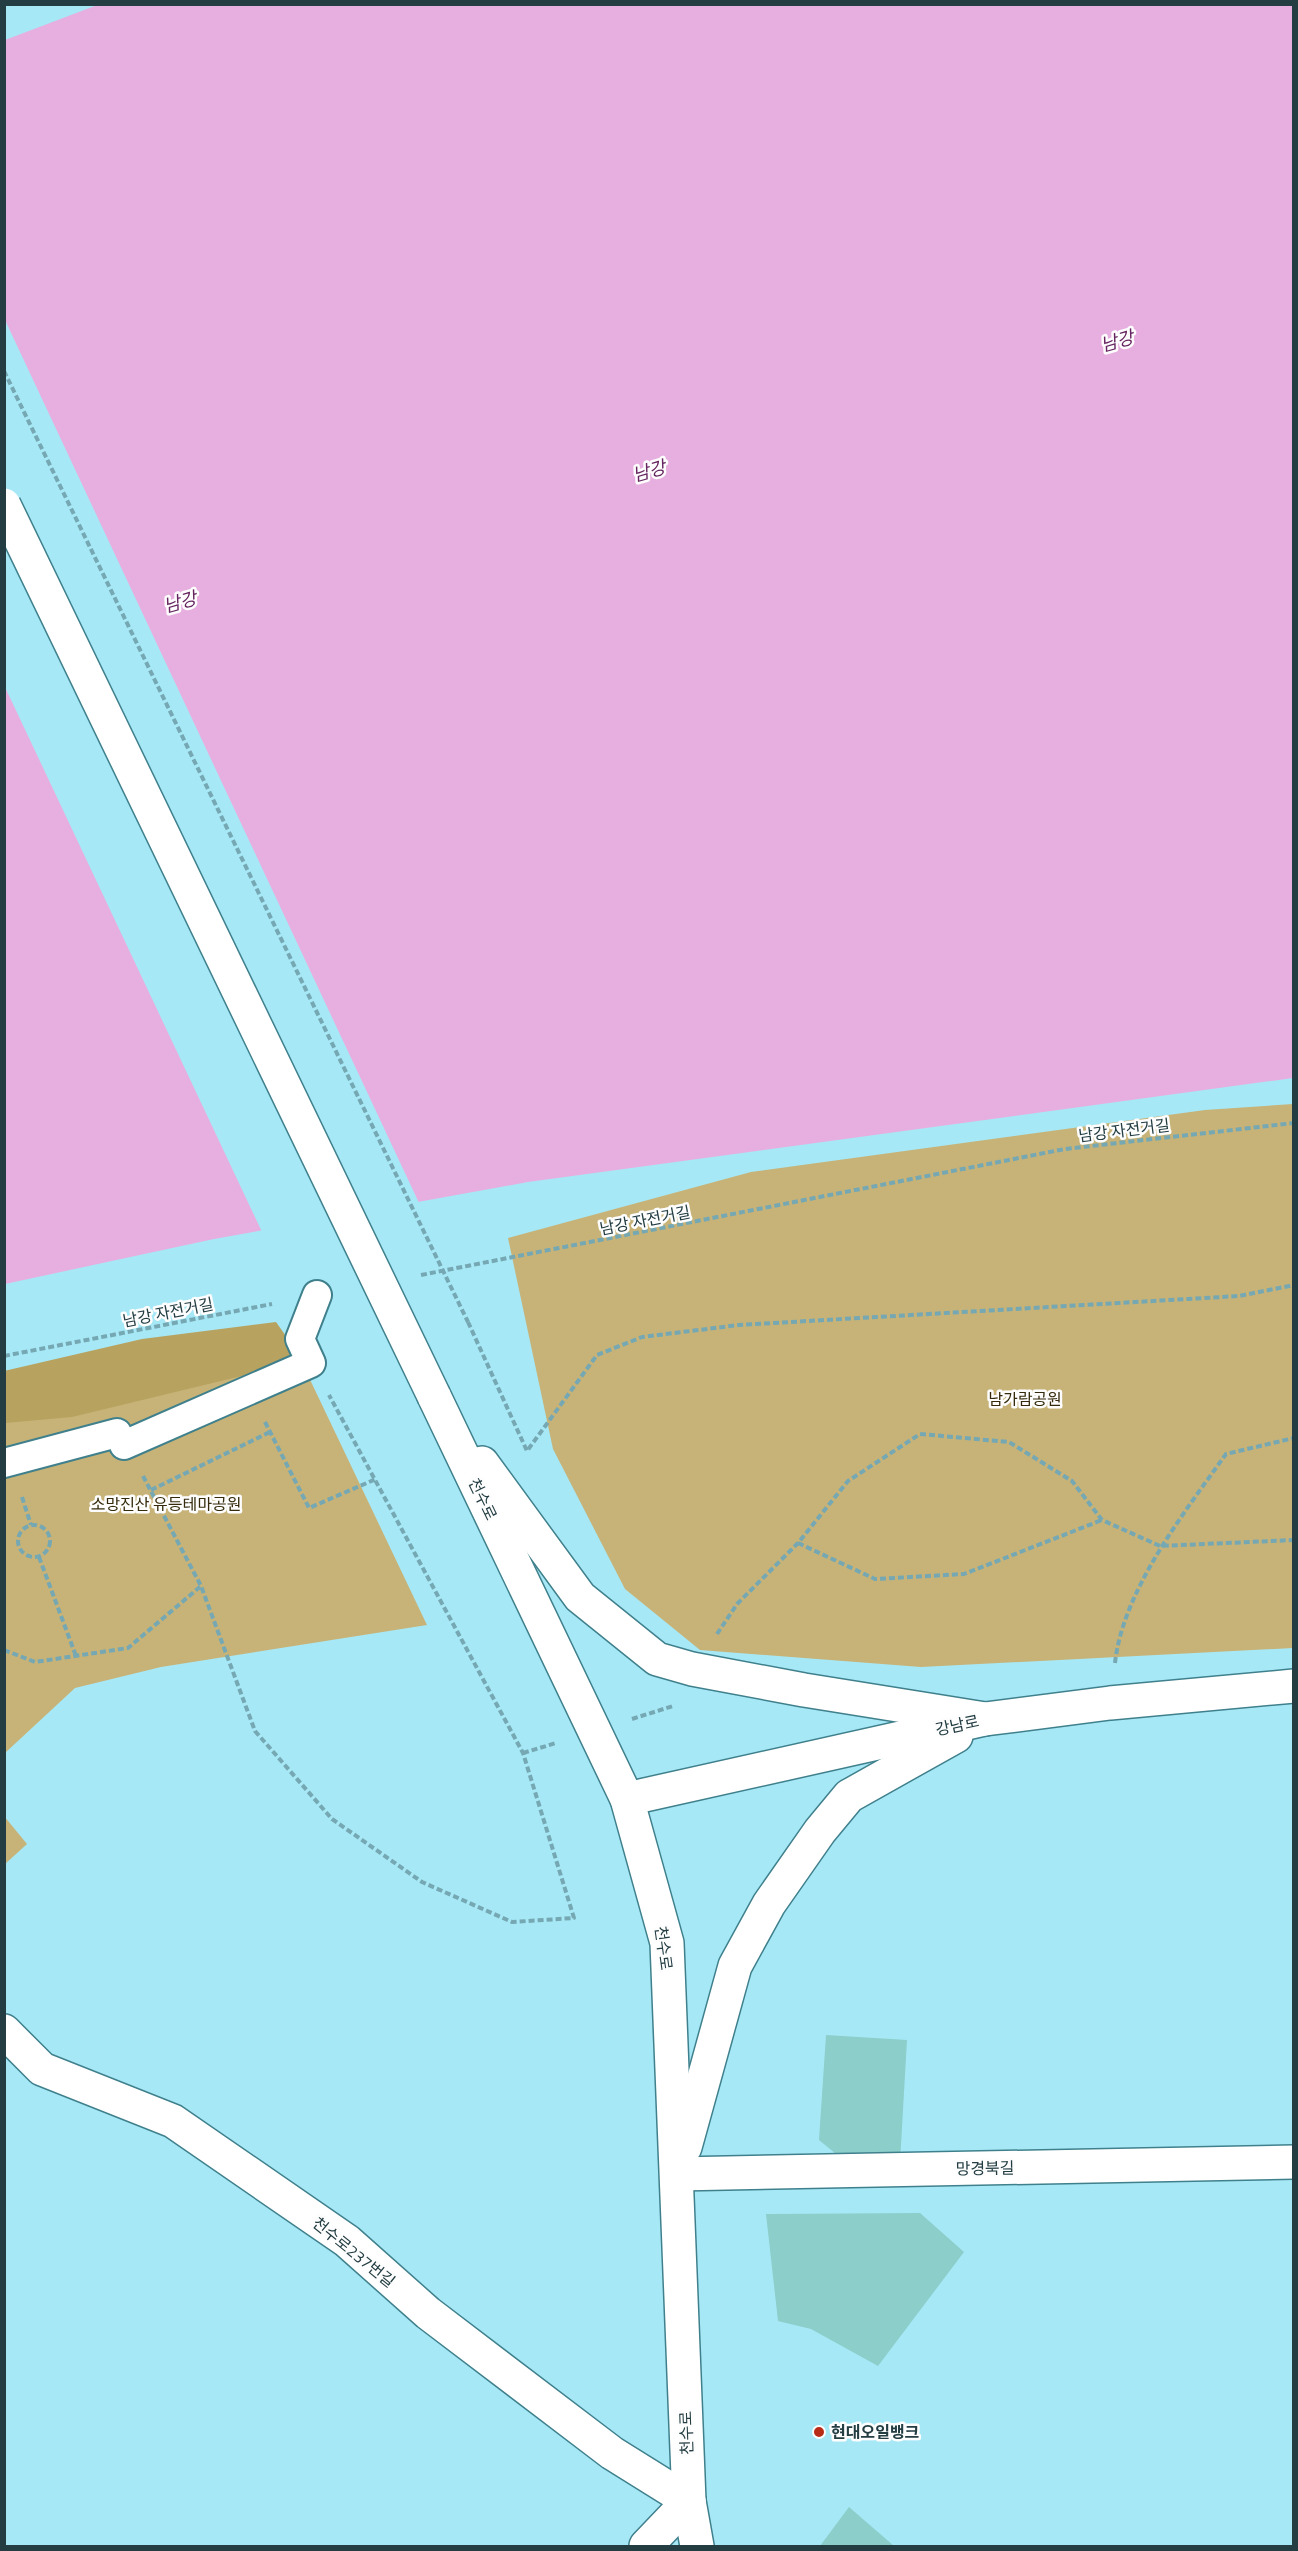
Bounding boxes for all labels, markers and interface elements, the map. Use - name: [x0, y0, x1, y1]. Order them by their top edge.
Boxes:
- water label: 남강: [1097, 323, 1139, 359]
- water label: 남강: [629, 453, 671, 489]
- water label: 남강: [160, 584, 202, 620]
- street label: 남강 자전거길: [1077, 1112, 1171, 1148]
- street label: 남강 자전거길: [598, 1199, 692, 1241]
- street label: 남강 자전거길: [121, 1291, 215, 1333]
- park label: 남가람공원: [988, 1387, 1062, 1411]
- street label: 천수로: [463, 1474, 504, 1524]
- park label: 소망진산 유등테마공원: [91, 1492, 241, 1516]
- street label: 강남로: [933, 1709, 981, 1741]
- street label: 천수로: [649, 1924, 679, 1972]
- street label: 망경북길: [955, 2155, 1015, 2181]
- street label: 천수로237번길: [307, 2211, 401, 2293]
- street label: 천수로: [673, 2410, 699, 2455]
- place label: 현대오일뱅크: [831, 2420, 920, 2444]
- marker: 현대오일뱅크: [812, 2425, 826, 2439]

